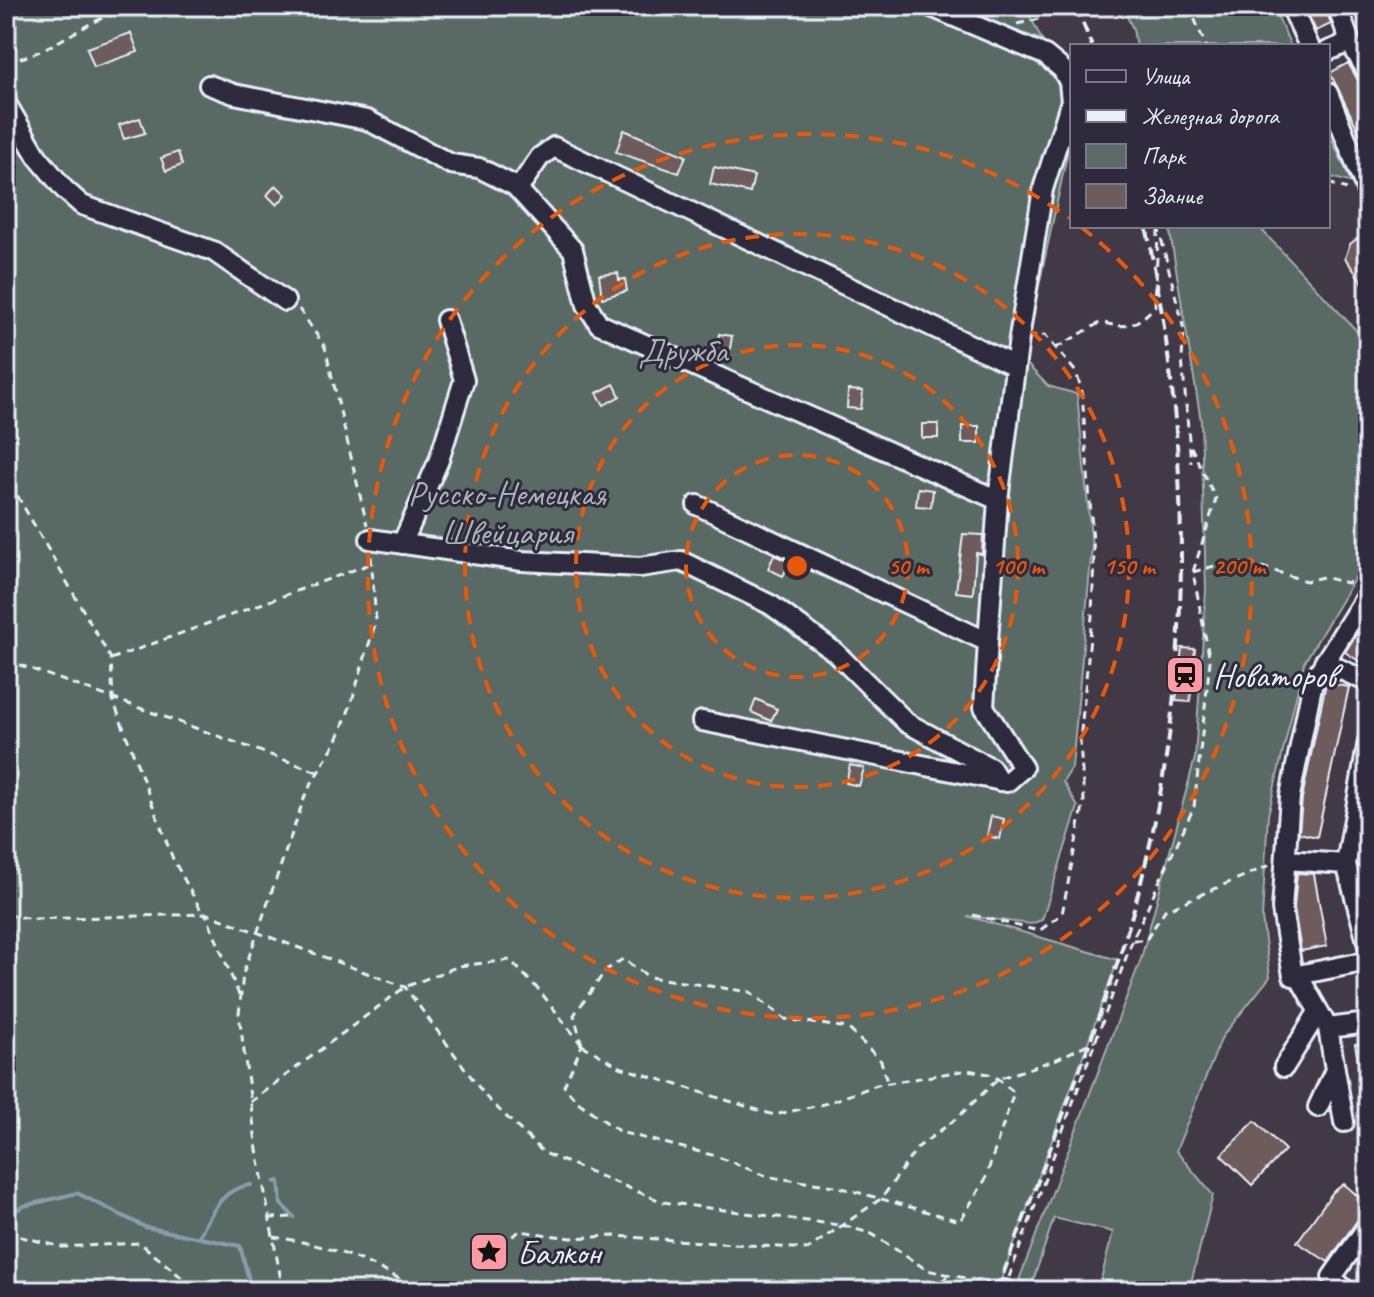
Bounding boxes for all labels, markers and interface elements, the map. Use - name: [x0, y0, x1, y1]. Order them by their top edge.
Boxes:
- legend: [1070, 44, 1330, 228]
- text: Улица: [1142, 61, 1191, 91]
- text: Железная дорога: [1142, 101, 1280, 131]
- text: Парк: [1142, 141, 1187, 171]
- text: Здание: [1142, 181, 1204, 211]
- park label: Дружба: [639, 329, 730, 372]
- park label: Русско-Немецкая Швейцария: [408, 472, 608, 554]
- text: 50 m: [888, 551, 931, 581]
- text: 100 m: [992, 551, 1046, 581]
- text: 150 m: [1103, 551, 1157, 581]
- text: 200 m: [1213, 551, 1267, 581]
- centre of rings: [783, 552, 811, 580]
- station icon: Новаторов: [1164, 654, 1206, 696]
- place label: Новаторов: [1213, 654, 1344, 697]
- place icon: Балкон: [468, 1231, 510, 1273]
- place label: Балкон: [517, 1231, 604, 1274]

